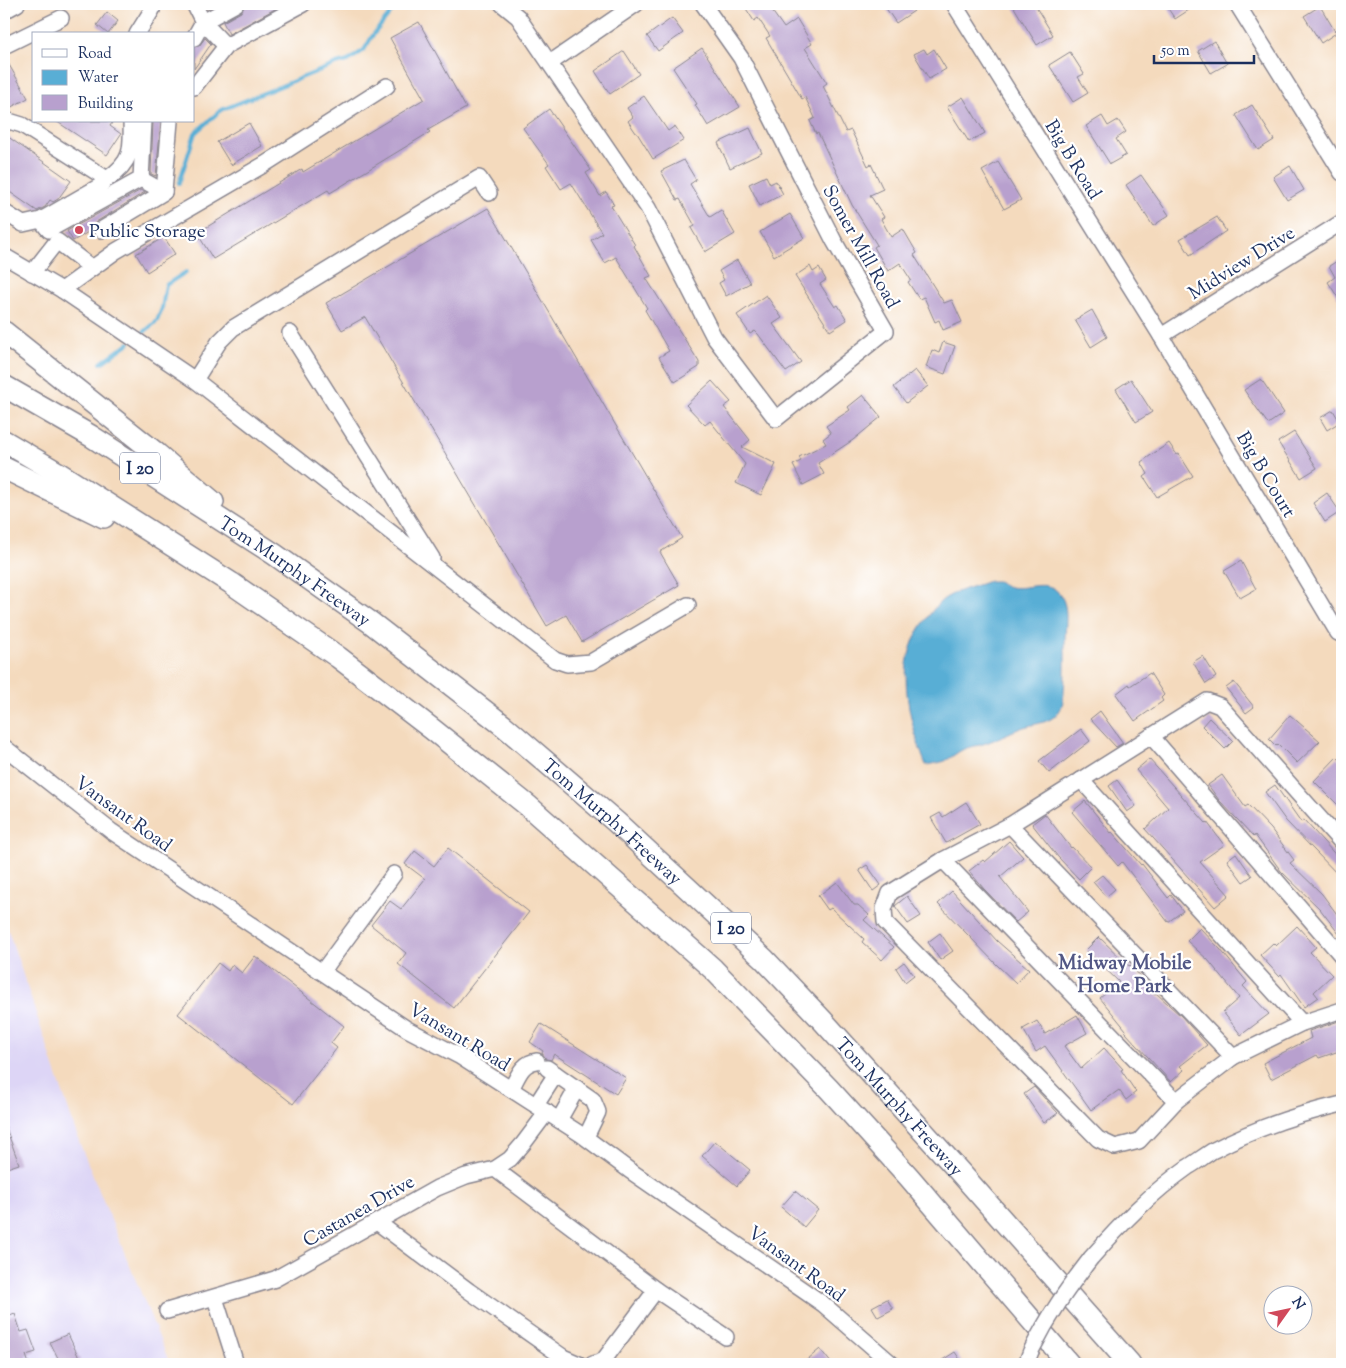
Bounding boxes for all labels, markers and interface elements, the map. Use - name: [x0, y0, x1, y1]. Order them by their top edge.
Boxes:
- legend: [32, 32, 195, 122]
- scale bar: [1154, 32, 1254, 64]
- text: 50 m: [1160, 41, 1190, 62]
- text: Road: [78, 44, 112, 65]
- text: Water: [78, 68, 119, 89]
- text: Building: [78, 94, 133, 115]
- street label: Big B Road: [1037, 115, 1107, 206]
- street label: Somer Mill Road: [815, 181, 905, 314]
- place label: Public Storage: [89, 219, 206, 246]
- street label: Midview Drive: [1184, 221, 1301, 308]
- marker: Public Storage: [73, 224, 85, 236]
- street label: Big B Court: [1228, 427, 1301, 524]
- road number: I 20: [120, 452, 160, 483]
- street label: Tom Murphy Freeway: [213, 511, 376, 635]
- street label: Tom Murphy Freeway: [535, 753, 687, 893]
- street label: Vansant Road: [68, 770, 177, 860]
- road number: I 20: [711, 912, 751, 944]
- district label: Midway Mobile Home Park: [1058, 950, 1192, 1002]
- street label: Vansant Road: [403, 997, 515, 1079]
- street label: Tom Murphy Freeway: [828, 1032, 969, 1184]
- street label: Castanea Drive: [298, 1169, 420, 1255]
- street label: Vansant Road: [741, 1220, 850, 1310]
- north arrow: [1264, 1286, 1314, 1336]
- text: N: [1286, 1294, 1309, 1314]

